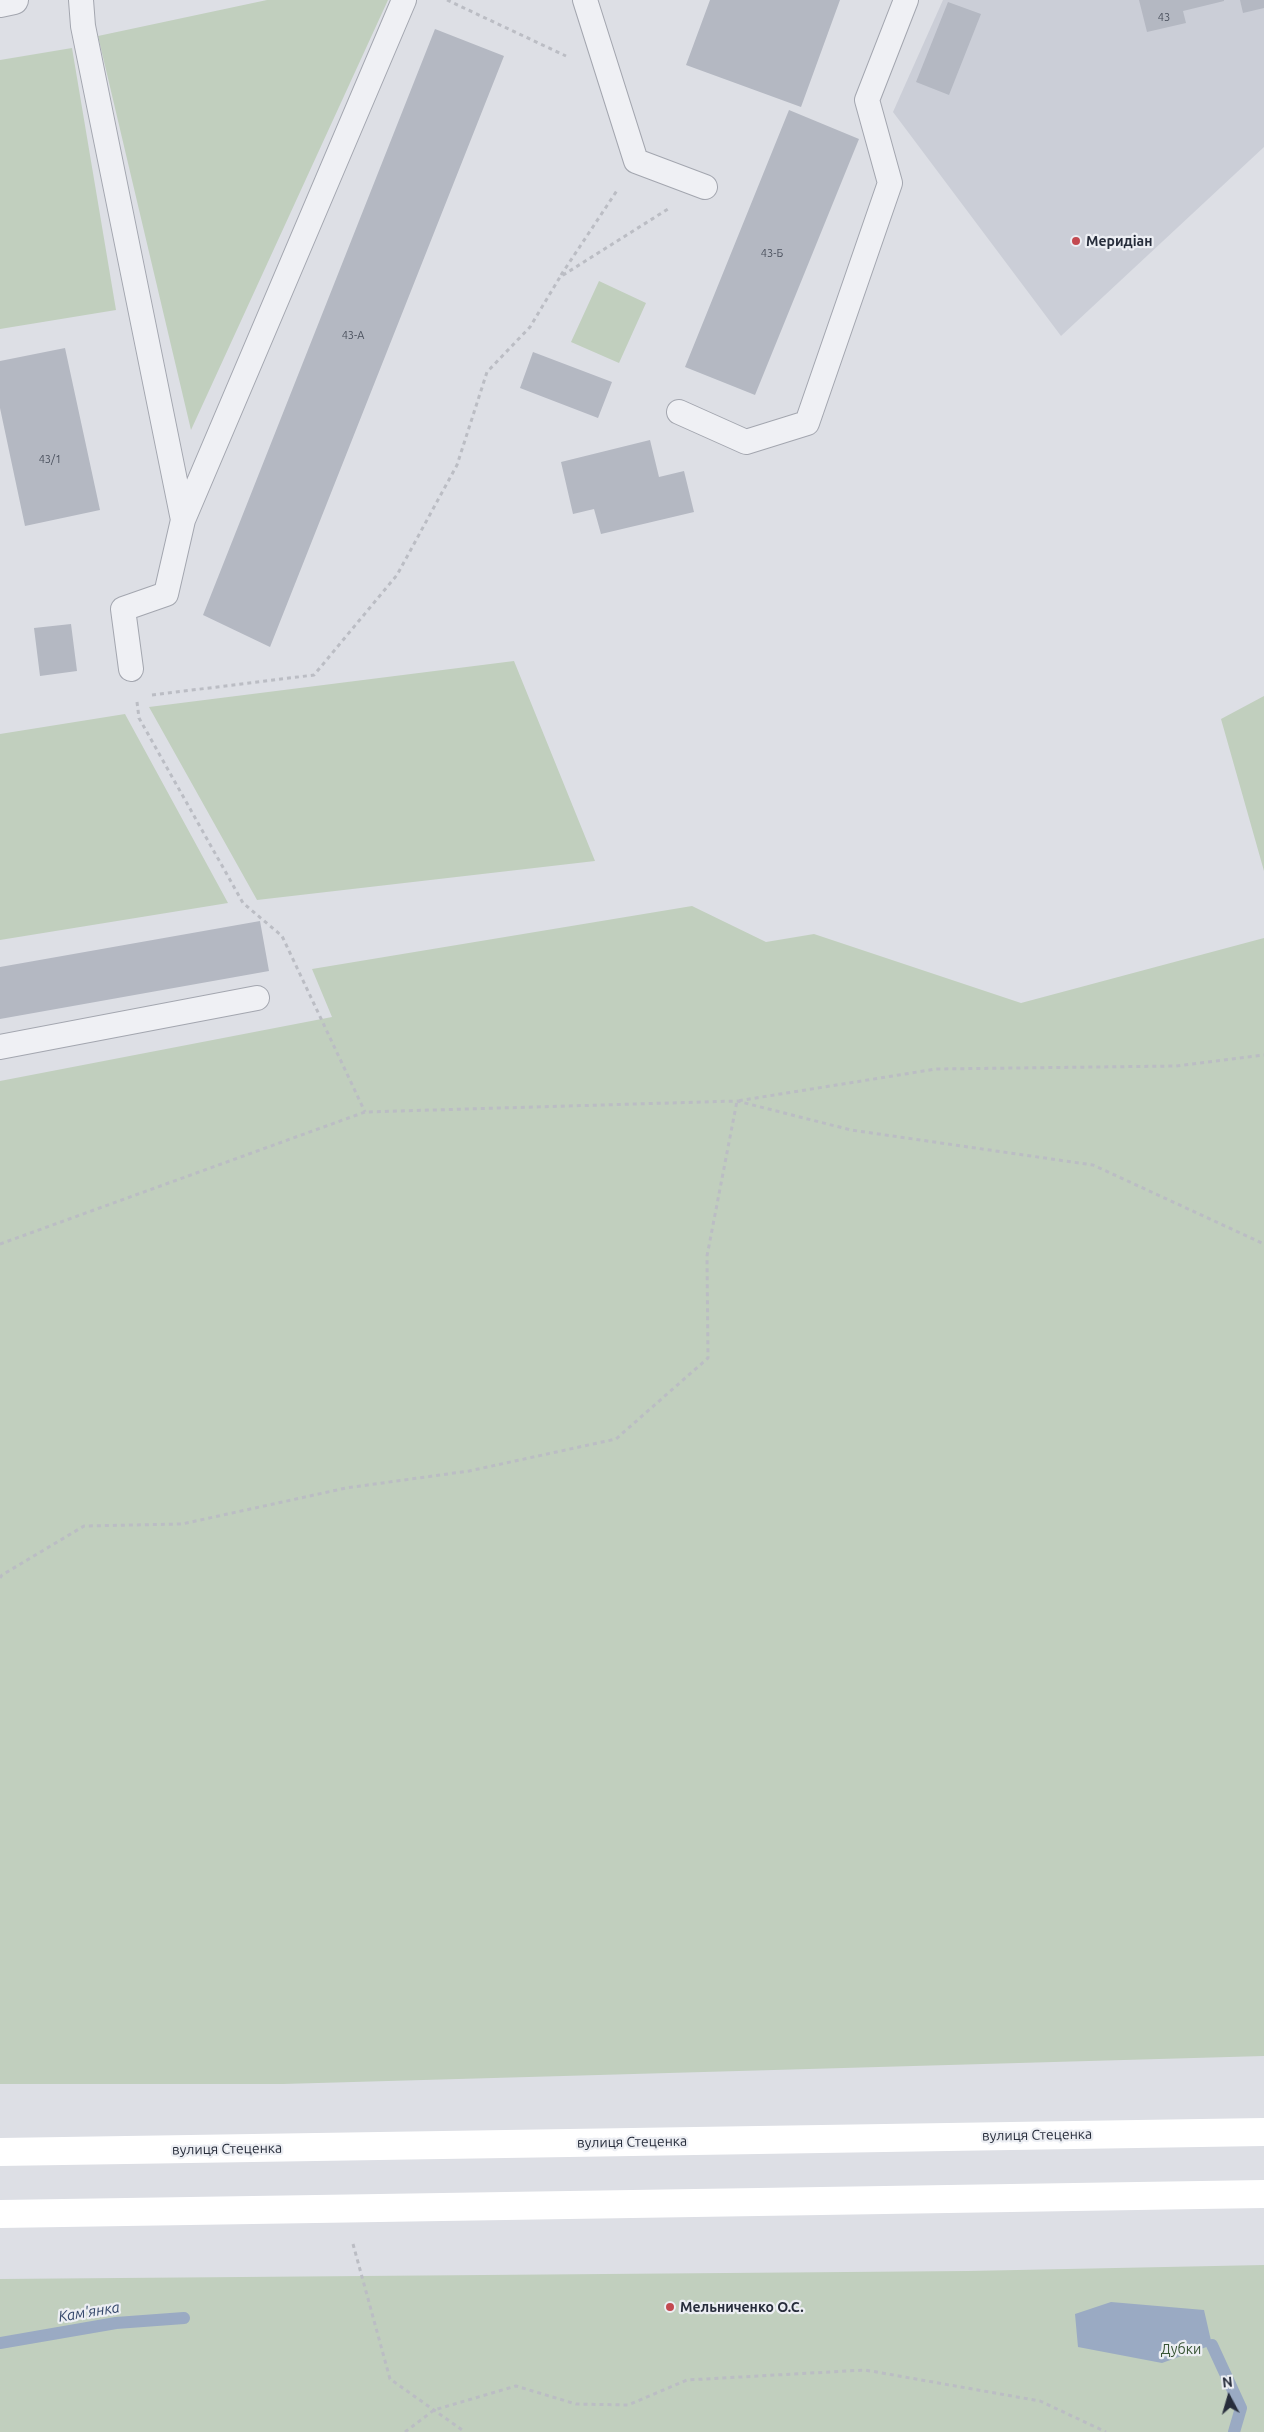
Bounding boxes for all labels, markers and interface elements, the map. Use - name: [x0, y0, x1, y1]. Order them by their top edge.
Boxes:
- house number: 43: [1158, 10, 1170, 24]
- place label: Меридіан: [1086, 233, 1152, 249]
- marker: Меридіан: [1070, 235, 1082, 247]
- house number: 43-Б: [761, 246, 783, 260]
- house number: 43-А: [342, 328, 364, 342]
- house number: 43/1: [39, 452, 61, 466]
- street label: вулиця Стеценка: [982, 2126, 1092, 2144]
- street label: вулиця Стеценка: [577, 2133, 687, 2151]
- street label: вулиця Стеценка: [172, 2140, 282, 2158]
- water label: Кам'янка: [57, 2298, 121, 2326]
- place label: Мельниченко О.С.: [680, 2299, 804, 2315]
- marker: Мельниченко О.С.: [664, 2301, 676, 2313]
- park label: Дубки: [1161, 2341, 1201, 2357]
- north arrow: [1204, 2372, 1254, 2422]
- text: N: [1221, 2374, 1233, 2391]

